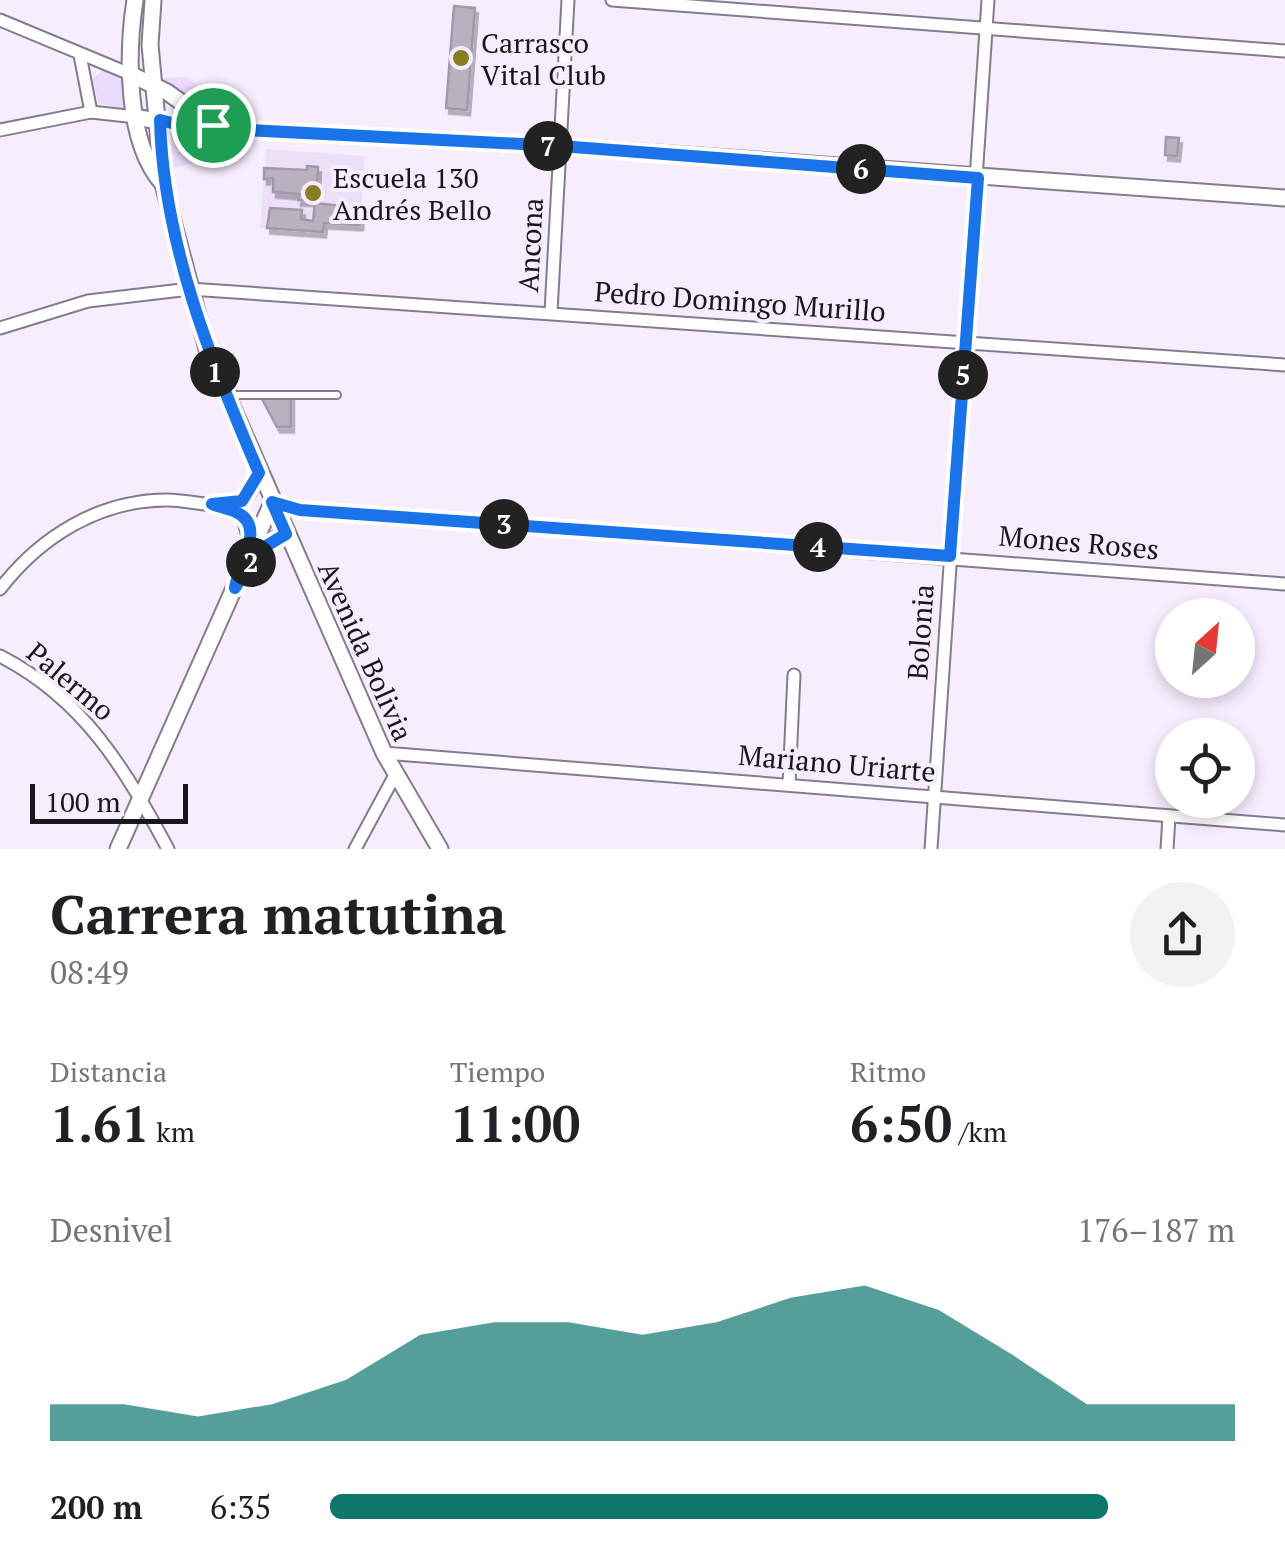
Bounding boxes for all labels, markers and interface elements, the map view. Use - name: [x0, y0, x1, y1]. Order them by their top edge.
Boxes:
- place label: Carrasco Vital Club: [481, 24, 606, 93]
- marker: Carrasco Vital Club: [450, 47, 472, 69]
- pin: [171, 83, 256, 168]
- icon: arrive: [186, 98, 241, 153]
- pin: 7: [523, 121, 573, 171]
- text: 7: [540, 127, 556, 164]
- pin: 6: [836, 144, 886, 194]
- text: 6: [853, 150, 869, 187]
- place label: Escuela 130 Andrés Bello: [333, 159, 492, 228]
- marker: Escuela 130 Andrés Bello: [302, 182, 324, 204]
- street label: Ancona: [509, 197, 551, 293]
- street label: Pedro Domingo Murillo: [593, 272, 887, 330]
- pin: 1: [190, 347, 240, 397]
- pin: 5: [938, 350, 988, 400]
- text: 1: [207, 353, 223, 390]
- text: 5: [955, 356, 971, 393]
- pin: 3: [479, 499, 529, 549]
- text: 3: [496, 505, 512, 542]
- street label: Mones Roses: [997, 517, 1161, 567]
- pin: 4: [793, 522, 843, 572]
- text: 4: [810, 528, 826, 565]
- pin: 2: [226, 537, 276, 587]
- text: 2: [243, 543, 259, 580]
- street label: Avenida Bolivia: [310, 555, 422, 747]
- street label: Bolonia: [898, 583, 942, 681]
- north arrow: [1155, 598, 1255, 698]
- map controls: [1155, 598, 1255, 818]
- street label: Palermo: [19, 633, 123, 729]
- button: locate: [1155, 718, 1255, 818]
- street label: Mariano Uriarte: [737, 736, 937, 790]
- scale bar: [30, 779, 188, 824]
- text: 100 m: [45, 783, 121, 820]
- text: Carrera matutina: [50, 877, 507, 950]
- button: share: [1130, 882, 1235, 987]
- text: 08:49: [50, 951, 129, 993]
- text: Distancia: [50, 1053, 167, 1090]
- text: Tiempo: [450, 1053, 545, 1090]
- text: Ritmo: [850, 1053, 926, 1090]
- text: 1.61: [50, 1090, 150, 1156]
- text: 11:00: [450, 1090, 580, 1156]
- text: 6:50: [850, 1090, 952, 1156]
- text: km: [150, 1113, 195, 1150]
- text: /km: [952, 1113, 1007, 1150]
- text: Desnivel: [50, 1209, 173, 1251]
- text: 176–187 m: [1077, 1209, 1235, 1251]
- text: 200 m: [50, 1486, 142, 1528]
- text: 6:35: [210, 1486, 272, 1528]

